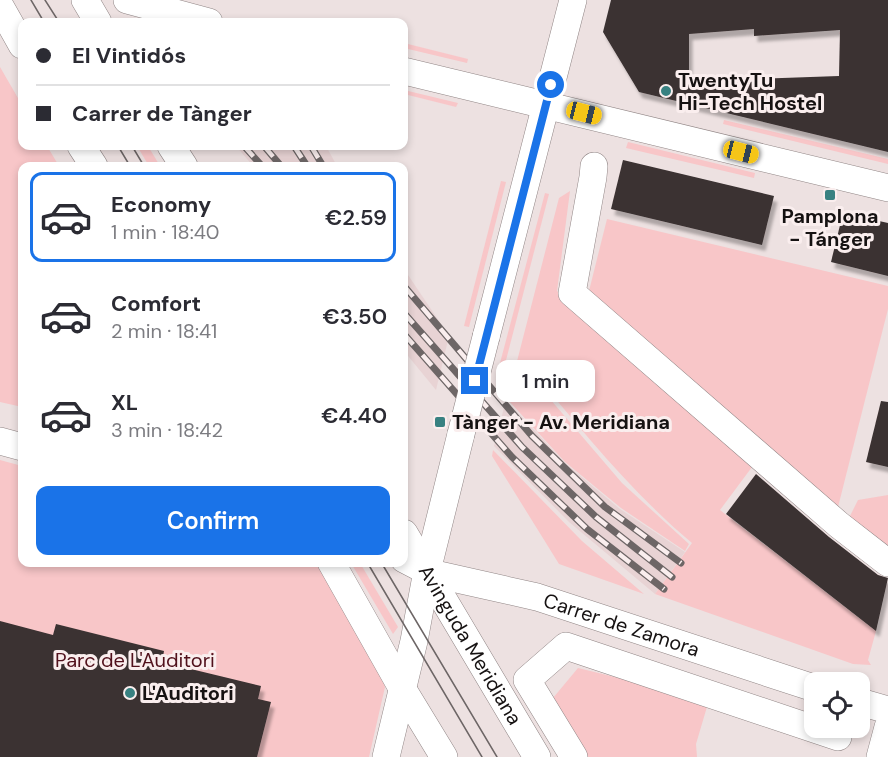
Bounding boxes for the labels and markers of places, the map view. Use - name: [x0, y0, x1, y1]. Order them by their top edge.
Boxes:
- place label: TwentyTu Hi-Tech Hostel: [678, 67, 822, 116]
- marker: TwentyTu Hi-Tech Hostel: [659, 84, 673, 98]
- marker: Pamplona - Tánger: [823, 188, 837, 202]
- place label: Pamplona - Tánger: [782, 203, 878, 252]
- place label: Tànger - Av. Meridiana: [452, 409, 670, 435]
- marker: Tànger - Av. Meridiana: [433, 415, 447, 429]
- place label: L'Auditori: [142, 680, 234, 706]
- marker: L'Auditori: [123, 686, 137, 700]

